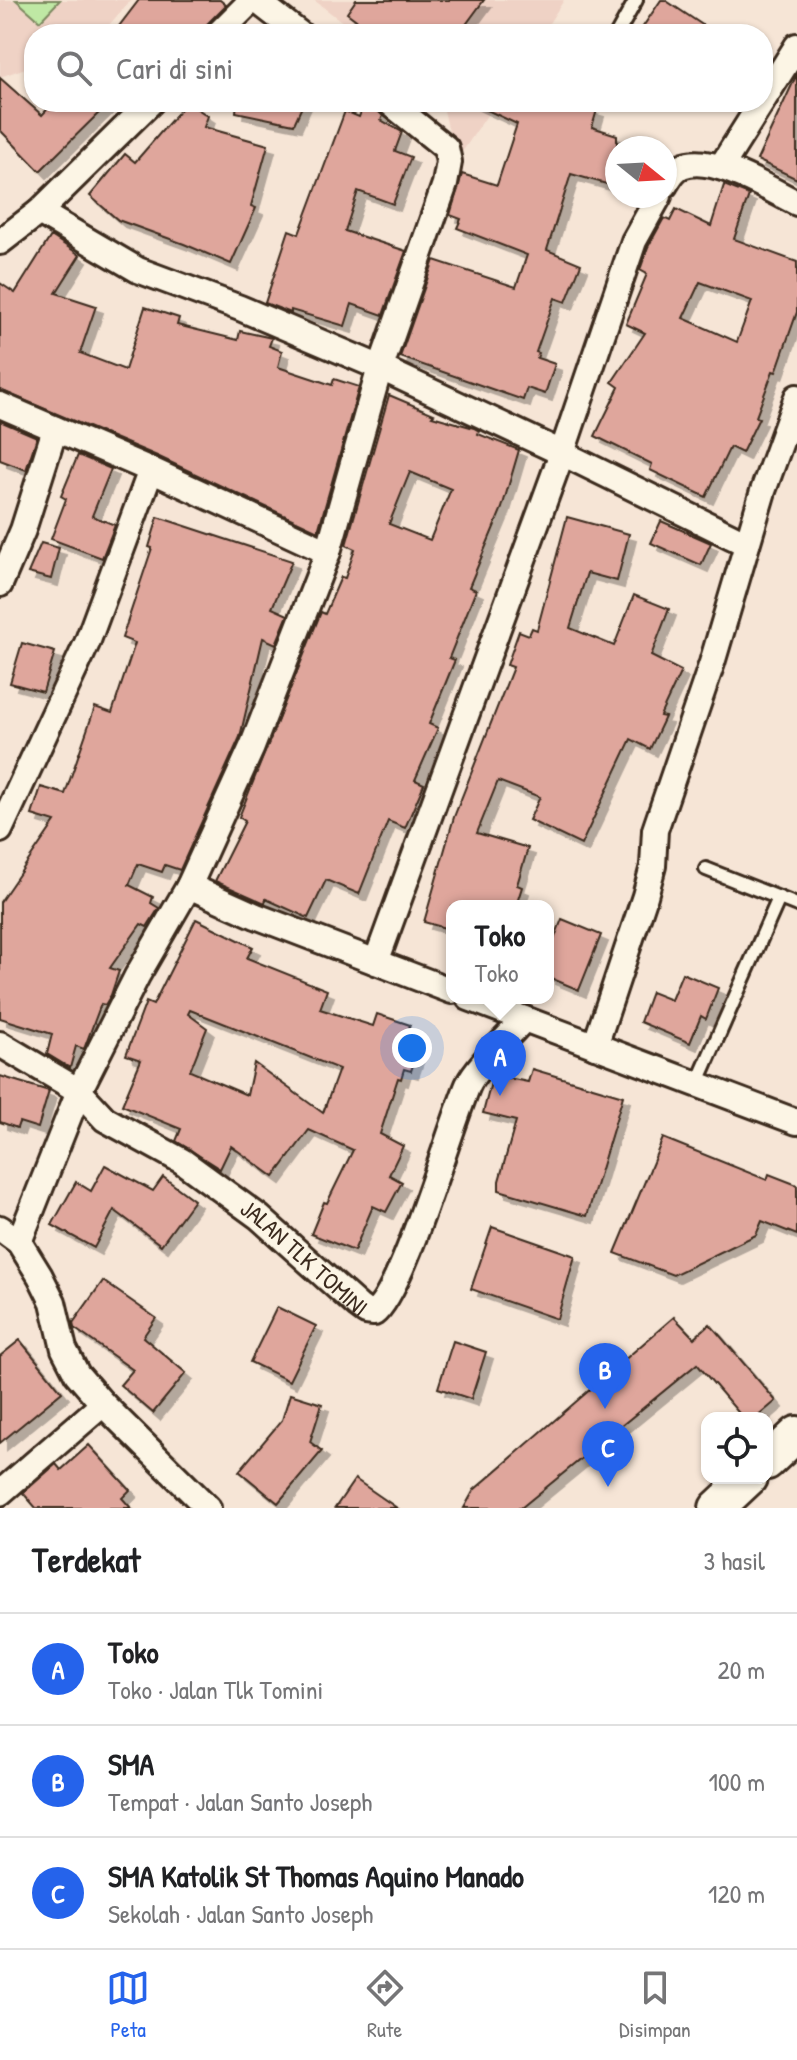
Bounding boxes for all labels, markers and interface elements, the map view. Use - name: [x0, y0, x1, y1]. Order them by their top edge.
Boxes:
- search box: [24, 24, 773, 112]
- icon: search: [52, 46, 96, 90]
- text: Cari di sini: [116, 48, 233, 88]
- north arrow: [605, 136, 677, 208]
- popup: [446, 900, 554, 1004]
- text: Toko: [475, 915, 525, 955]
- text: Toko: [475, 955, 519, 990]
- your location: [392, 1028, 432, 1068]
- pin: A: [474, 1030, 526, 1096]
- street label: JALAN TLK TOMINI: [234, 1192, 375, 1323]
- pin: B: [579, 1343, 631, 1409]
- map controls: [701, 1412, 773, 1484]
- button: locate: [701, 1412, 773, 1484]
- pin: C: [582, 1421, 634, 1487]
- text: Terdekat: [32, 1537, 140, 1583]
- text: 3 hasil: [704, 1543, 765, 1578]
- text: Toko: [108, 1632, 159, 1672]
- text: A: [52, 1652, 64, 1687]
- text: 20 m: [718, 1652, 765, 1687]
- text: Toko · Jalan Tlk Tomini: [108, 1672, 323, 1707]
- text: SMA: [108, 1744, 154, 1784]
- text: B: [51, 1764, 65, 1799]
- text: 100 m: [709, 1764, 765, 1799]
- text: Tempat · Jalan Santo Joseph: [108, 1784, 372, 1819]
- text: SMA Katolik St Thomas Aquino Manado: [108, 1856, 524, 1896]
- text: C: [51, 1876, 65, 1911]
- text: 120 m: [708, 1876, 765, 1911]
- text: Sekolah · Jalan Santo Joseph: [108, 1896, 373, 1931]
- tab: Peta: [106, 1966, 150, 2044]
- tab: Rute: [363, 1966, 407, 2044]
- tab: Disimpan: [619, 1966, 691, 2044]

